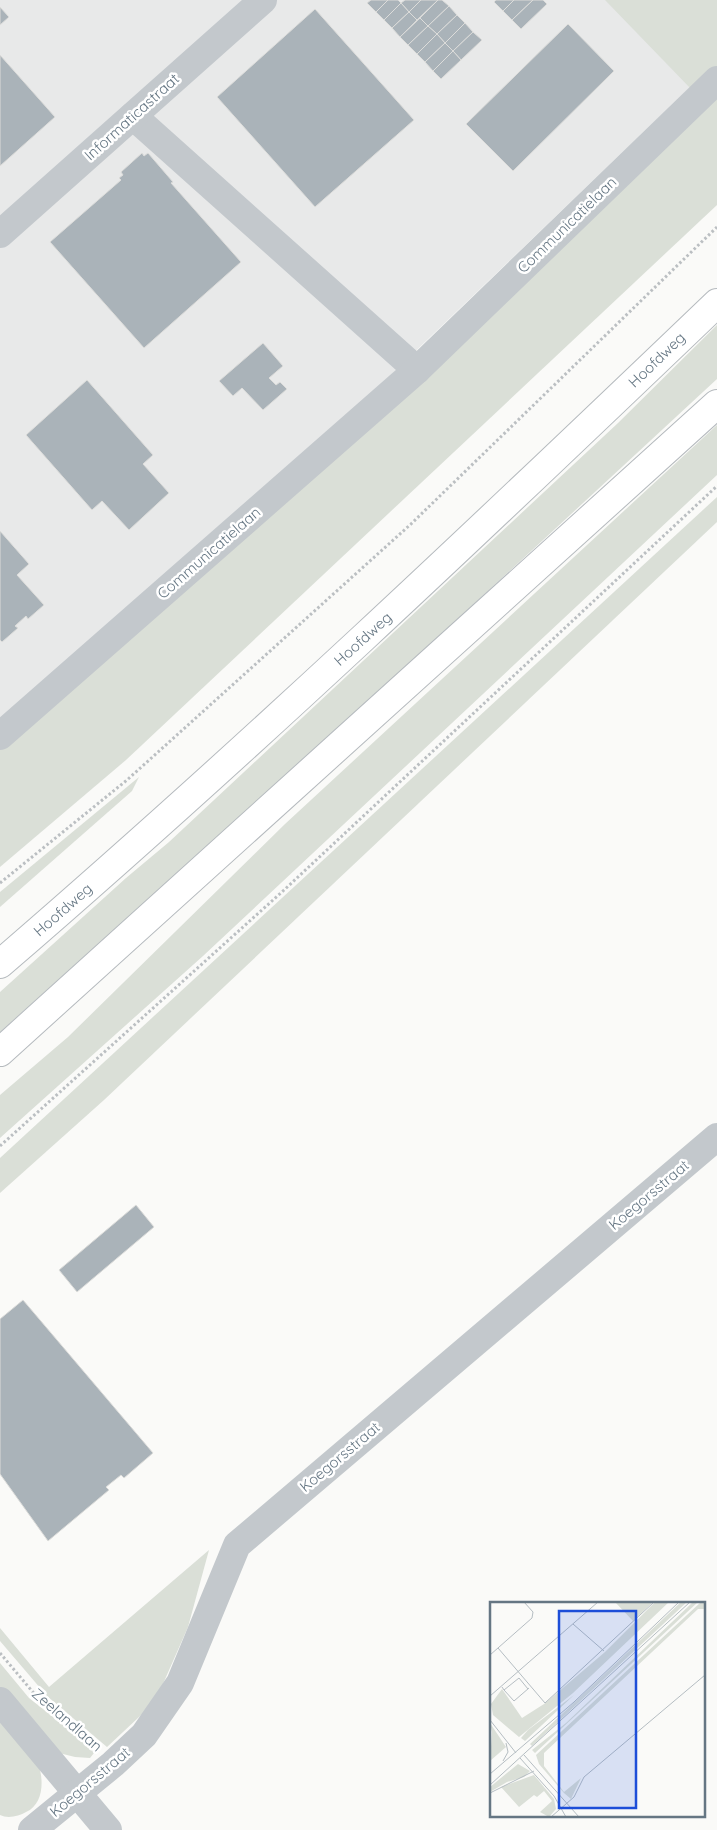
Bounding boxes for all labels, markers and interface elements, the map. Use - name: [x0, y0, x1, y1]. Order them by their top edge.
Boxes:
- street label: Informaticastraat: [80, 69, 183, 164]
- street label: Communicatielaan: [513, 172, 620, 277]
- street label: Hoofdweg: [624, 328, 689, 391]
- street label: Communicatielaan: [153, 503, 264, 603]
- street label: Hoofdweg: [330, 608, 396, 670]
- street label: Hoofdweg: [29, 879, 96, 940]
- street label: Koegorsstraat: [605, 1155, 693, 1234]
- street label: Koegorsstraat: [296, 1417, 384, 1496]
- inset map: [490, 1602, 704, 1818]
- street label: Zeelandlaan: [28, 1684, 107, 1755]
- street label: Koegorsstraat: [46, 1742, 134, 1821]

